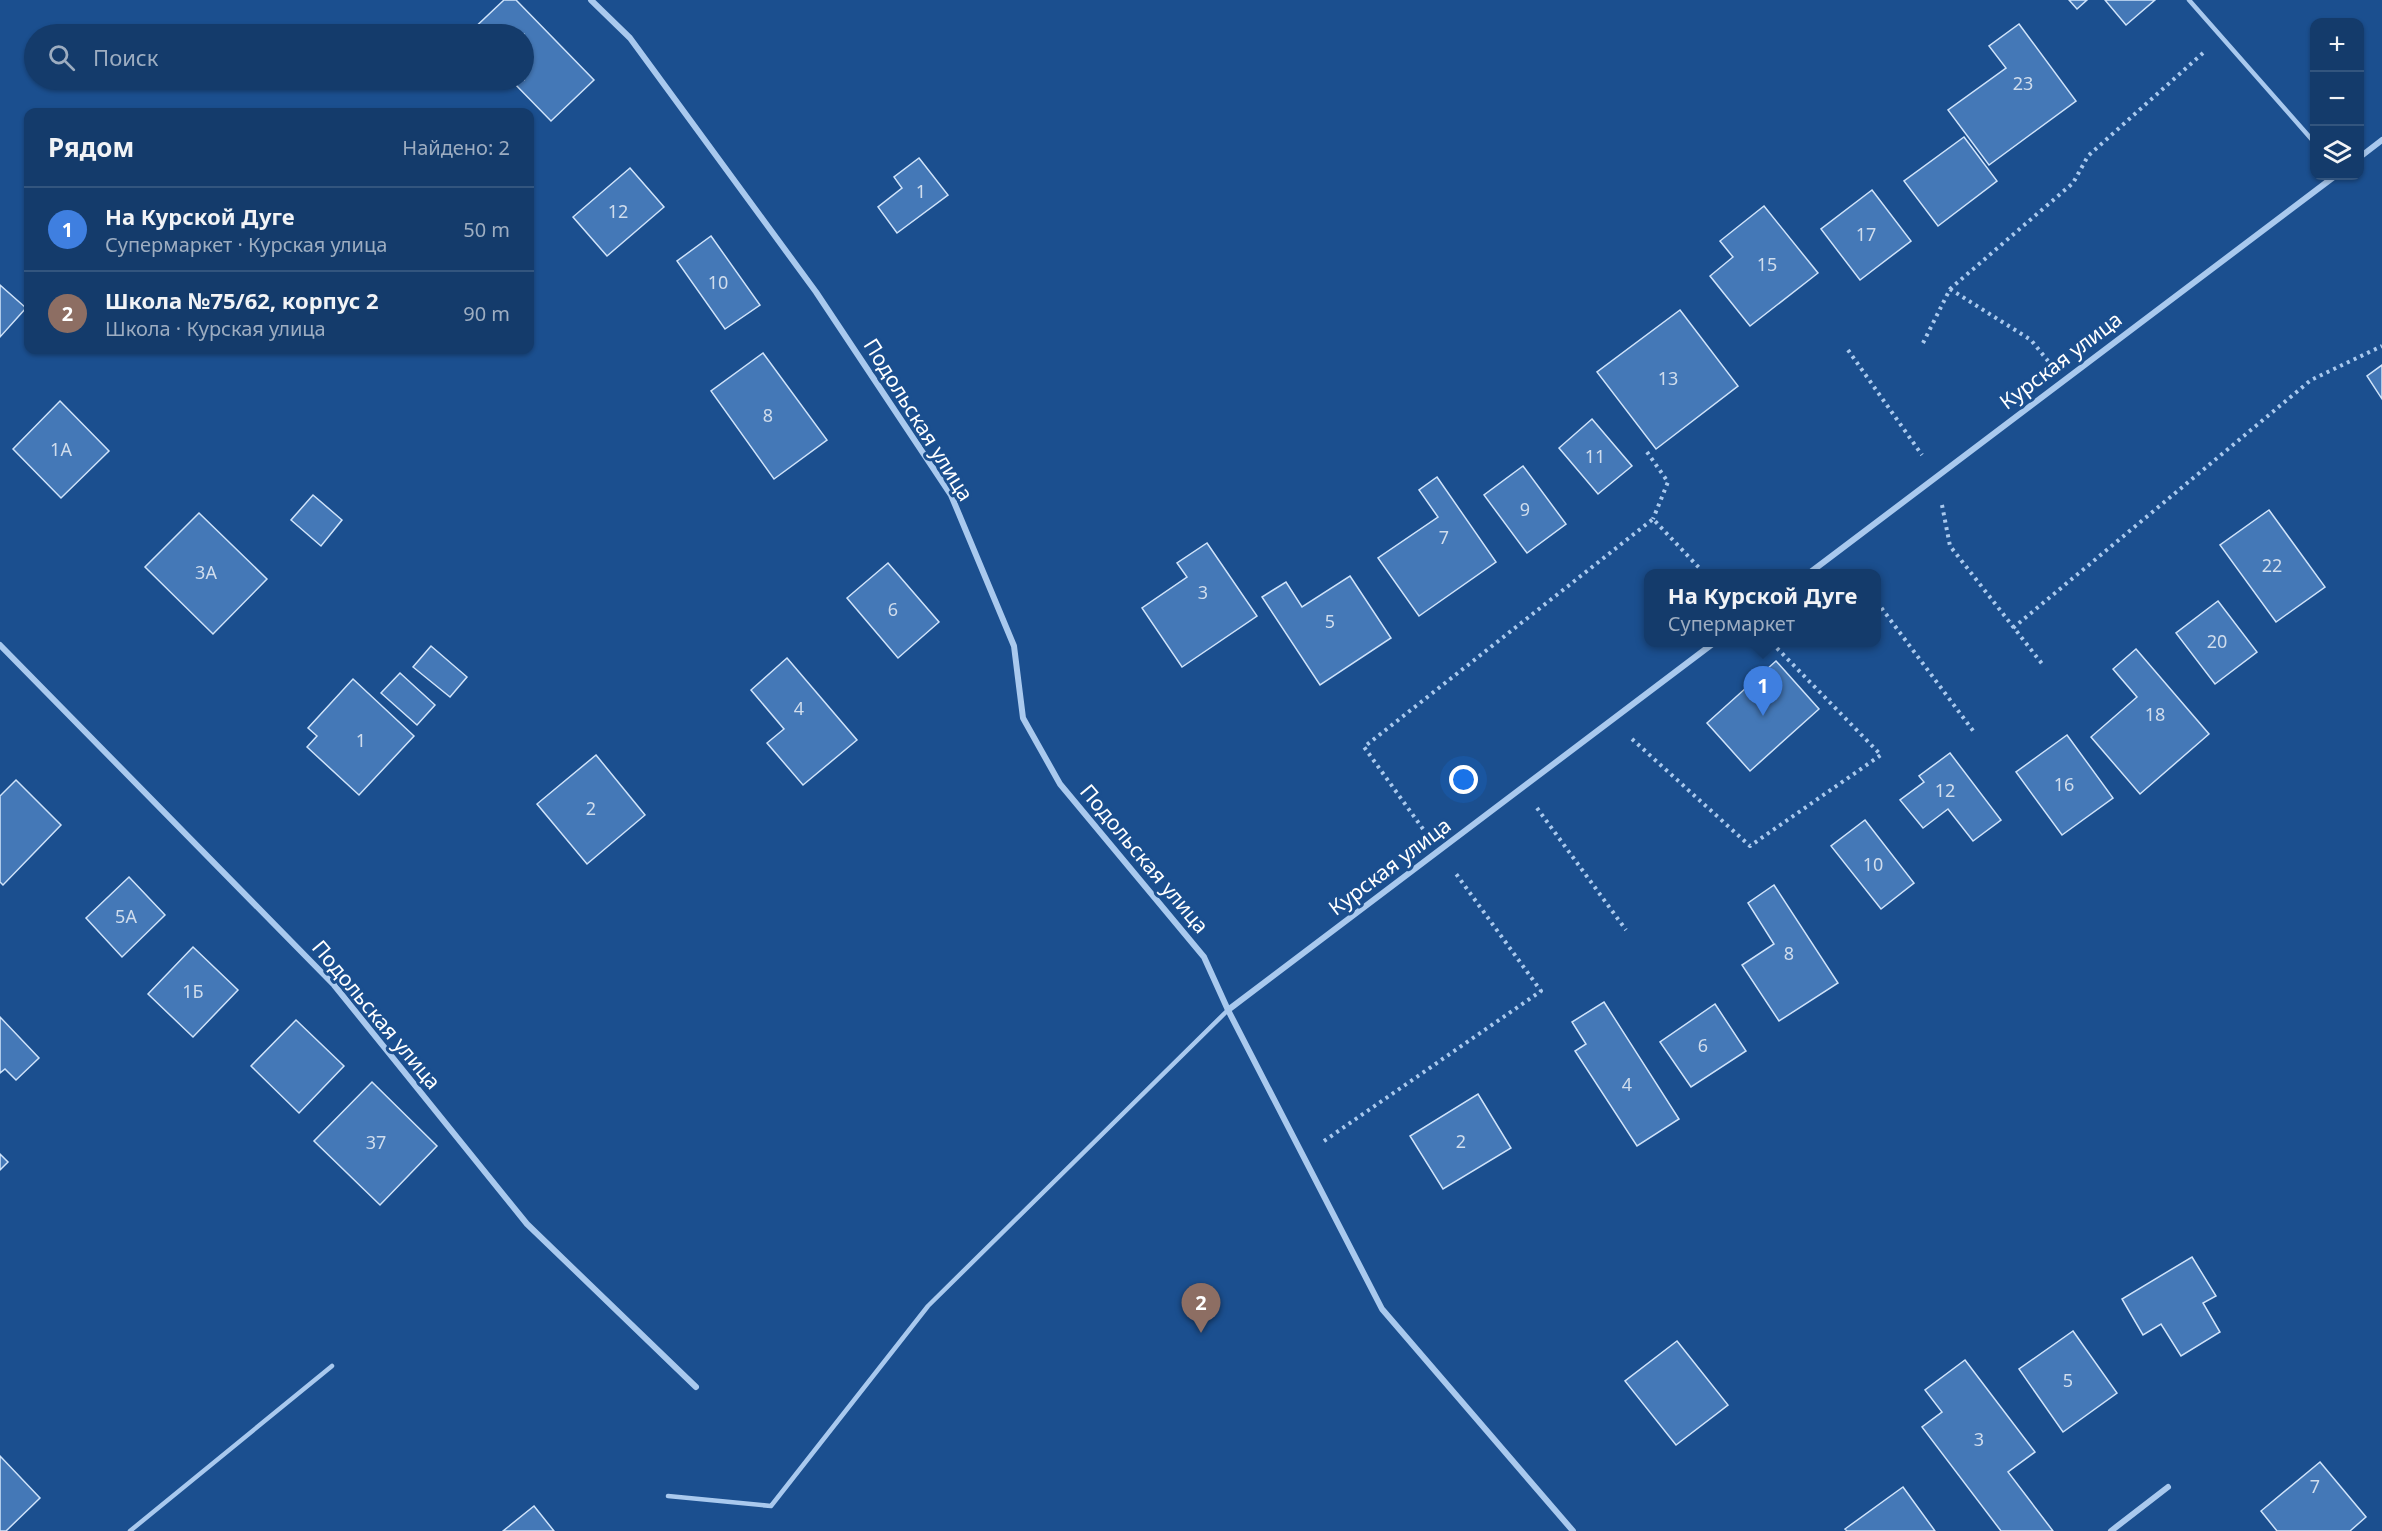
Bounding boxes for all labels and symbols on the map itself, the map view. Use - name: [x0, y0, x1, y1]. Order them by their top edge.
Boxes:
- house number: 23: [2013, 71, 2033, 95]
- house number: 1: [916, 179, 926, 203]
- house number: 12: [608, 199, 628, 223]
- house number: 17: [1856, 222, 1876, 246]
- house number: 15: [1757, 252, 1777, 276]
- house number: 10: [708, 270, 728, 294]
- street label: Курская улица: [1994, 305, 2127, 415]
- street label: Подольская улица: [858, 333, 980, 506]
- house number: 13: [1658, 366, 1678, 390]
- house number: 8: [763, 403, 773, 427]
- house number: 1А: [50, 437, 72, 461]
- house number: 11: [1585, 444, 1605, 468]
- house number: 9: [1520, 497, 1530, 521]
- house number: 7: [1439, 525, 1449, 549]
- house number: 22: [2262, 553, 2282, 577]
- house number: 3А: [195, 560, 217, 584]
- house number: 3: [1198, 580, 1208, 604]
- house number: 6: [888, 597, 898, 621]
- house number: 5: [1325, 609, 1335, 633]
- house number: 20: [2207, 629, 2227, 653]
- pin: 1: [1744, 666, 1782, 716]
- house number: 4: [794, 696, 804, 720]
- house number: 18: [2145, 702, 2165, 726]
- house number: 1: [356, 728, 366, 752]
- your location: [1449, 765, 1478, 794]
- house number: 16: [2054, 772, 2074, 796]
- street label: Подольская улица: [1074, 778, 1215, 939]
- house number: 12: [1935, 778, 1955, 802]
- house number: 2: [586, 796, 596, 820]
- street label: Курская улица: [1323, 811, 1456, 921]
- house number: 10: [1863, 852, 1883, 876]
- house number: 5А: [115, 904, 137, 928]
- street label: Подольская улица: [306, 934, 447, 1095]
- house number: 8: [1784, 941, 1794, 965]
- house number: 1Б: [182, 979, 204, 1003]
- house number: 6: [1698, 1033, 1708, 1057]
- house number: 4: [1622, 1072, 1632, 1096]
- house number: 2: [1456, 1129, 1466, 1153]
- house number: 37: [366, 1130, 386, 1154]
- pin: 2: [1182, 1284, 1220, 1333]
- house number: 5: [2063, 1368, 2073, 1392]
- house number: 3: [1974, 1427, 1984, 1451]
- house number: 7: [2310, 1474, 2320, 1498]

